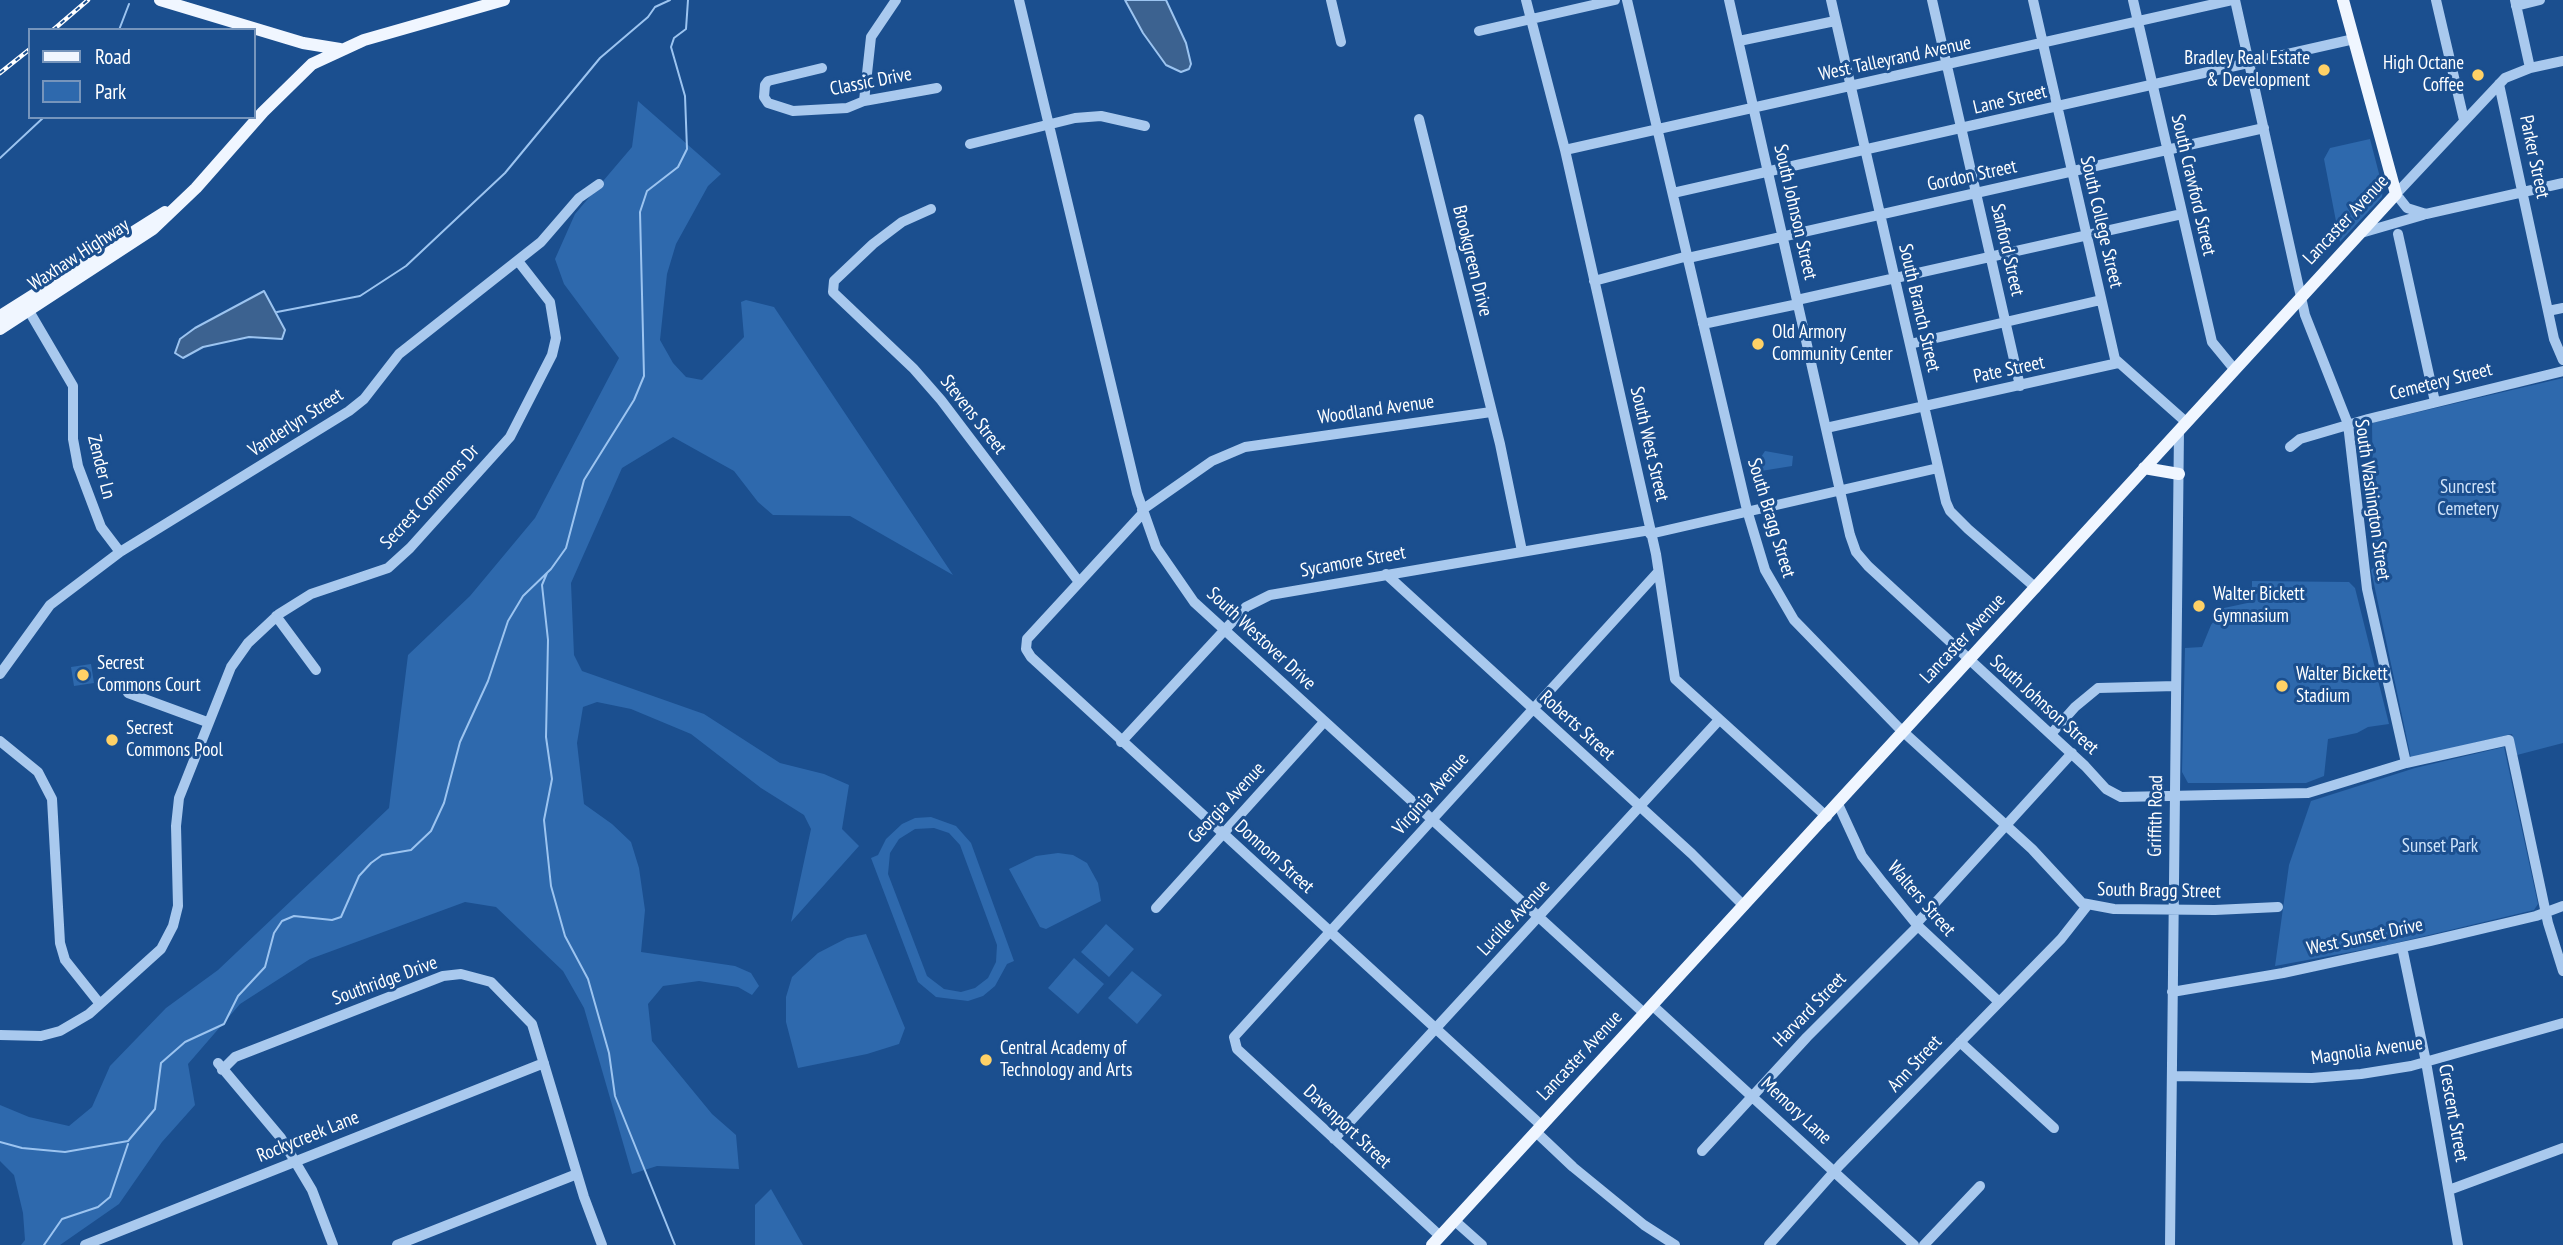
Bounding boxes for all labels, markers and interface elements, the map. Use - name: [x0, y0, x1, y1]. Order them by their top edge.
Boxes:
- legend: [28, 28, 256, 119]
- street label: West Talleyrand Avenue: [1817, 32, 1973, 86]
- text: Road: [95, 43, 131, 70]
- place label: Bradley Real Estate & Development: [2184, 48, 2310, 92]
- place label: High Octane Coffee: [2383, 53, 2464, 97]
- marker: Bradley Real Estate & Development: [2316, 62, 2332, 78]
- street label: Classic Drive: [828, 63, 914, 101]
- marker: High Octane Coffee: [2470, 67, 2486, 83]
- text: Park: [95, 78, 126, 105]
- street label: Lane Street: [1971, 80, 2049, 120]
- street label: South Crawford Street: [2166, 112, 2220, 258]
- street label: Parker Street: [2514, 113, 2554, 201]
- street label: South Johnson Street: [1768, 142, 1822, 282]
- street label: South College Street: [2075, 154, 2127, 290]
- street label: Gordon Street: [1925, 155, 2019, 197]
- street label: Lancaster Avenue: [2299, 170, 2393, 270]
- street label: Sanford Street: [1985, 202, 2029, 298]
- street label: Brookgreen Drive: [1447, 203, 1497, 319]
- street label: Waxhaw Highway: [24, 214, 134, 296]
- street label: South Branch Street: [1893, 242, 1945, 374]
- place label: Old Armory Community Center: [1772, 322, 1893, 366]
- marker: Old Armory Community Center: [1750, 336, 1766, 352]
- street label: Pate Street: [1971, 351, 2047, 389]
- street label: Cemetery Street: [2387, 358, 2495, 406]
- street label: Stevens Street: [935, 371, 1011, 459]
- street label: Vanderlyn Street: [244, 384, 348, 462]
- street label: South West Street: [1625, 384, 1673, 504]
- street label: Woodland Avenue: [1316, 391, 1436, 429]
- street label: South Washington Street: [2349, 418, 2395, 582]
- street label: Zender Ln: [82, 433, 120, 501]
- street label: Secrest Commons Dr: [376, 440, 484, 554]
- street label: South Bragg Street: [1742, 456, 1800, 580]
- park label: Suncrest Cemetery: [2437, 477, 2499, 521]
- street label: Sycamore Street: [1299, 542, 1407, 582]
- street label: South Westover Drive: [1202, 583, 1320, 695]
- place label: Walter Bickett Gymnasium: [2213, 584, 2305, 628]
- street label: Lancaster Avenue: [1916, 589, 2010, 689]
- marker: Walter Bickett Gymnasium: [2191, 598, 2207, 614]
- street label: South Johnson Street: [1985, 650, 2103, 760]
- place label: Secrest Commons Court: [97, 653, 201, 697]
- place label: Walter Bickett Stadium: [2296, 664, 2388, 708]
- marker: Secrest Commons Court: [75, 667, 91, 683]
- marker: Walter Bickett Stadium: [2274, 678, 2290, 694]
- street label: Roberts Street: [1535, 686, 1619, 766]
- place label: Secrest Commons Pool: [126, 718, 223, 762]
- marker: Secrest Commons Pool: [104, 732, 120, 748]
- street label: Virginia Avenue: [1388, 748, 1474, 840]
- street label: Georgia Avenue: [1184, 758, 1270, 848]
- street label: Griffith Road: [2144, 775, 2168, 857]
- street label: Donnom Street: [1230, 815, 1318, 899]
- park label: Sunset Park: [2402, 836, 2478, 858]
- street label: Walters Street: [1882, 857, 1960, 941]
- street label: Lucille Avenue: [1473, 875, 1555, 961]
- street label: South Bragg Street: [2097, 879, 2221, 903]
- street label: West Sunset Drive: [2305, 914, 2425, 960]
- street label: Southridge Drive: [329, 951, 441, 1011]
- street label: Harvard Street: [1769, 968, 1851, 1052]
- street label: Lancaster Avenue: [1533, 1006, 1627, 1106]
- street label: Ann Street: [1883, 1031, 1947, 1097]
- street label: Magnolia Avenue: [2310, 1032, 2424, 1070]
- place label: Central Academy of Technology and Arts: [1000, 1038, 1132, 1082]
- marker: Central Academy of Technology and Arts: [978, 1052, 994, 1068]
- street label: Crescent Street: [2433, 1062, 2473, 1164]
- street label: Memory Lane: [1756, 1073, 1836, 1149]
- street label: Davenport Street: [1298, 1081, 1396, 1173]
- street label: Rockycreek Lane: [254, 1106, 362, 1168]

